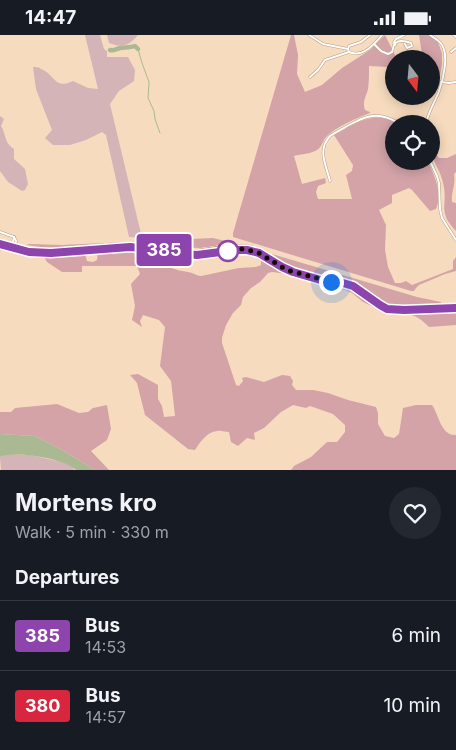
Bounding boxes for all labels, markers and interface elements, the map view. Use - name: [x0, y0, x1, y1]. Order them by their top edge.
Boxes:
- text: 14:47: [25, 6, 76, 29]
- north arrow: [385, 50, 440, 105]
- map controls: [385, 50, 440, 170]
- button: locate: [385, 115, 440, 170]
- line badge: 385: [135, 234, 193, 266]
- text: 385: [147, 239, 181, 260]
- unlabelled marker: [217, 240, 239, 262]
- your location: [319, 270, 344, 295]
- button: heart: [389, 487, 441, 539]
- text: Mortens kro: [15, 488, 157, 517]
- text: Walk · 5 min · 330 m: [15, 522, 169, 542]
- text: Departures: [15, 566, 119, 589]
- text: Bus: [85, 614, 120, 637]
- text: 6 min: [391, 624, 441, 647]
- text: 385: [25, 625, 60, 646]
- text: 14:53: [85, 637, 126, 657]
- text: Bus: [85, 684, 121, 707]
- text: 10 min: [383, 694, 441, 717]
- text: 380: [25, 695, 60, 716]
- text: 14:57: [85, 707, 126, 727]

